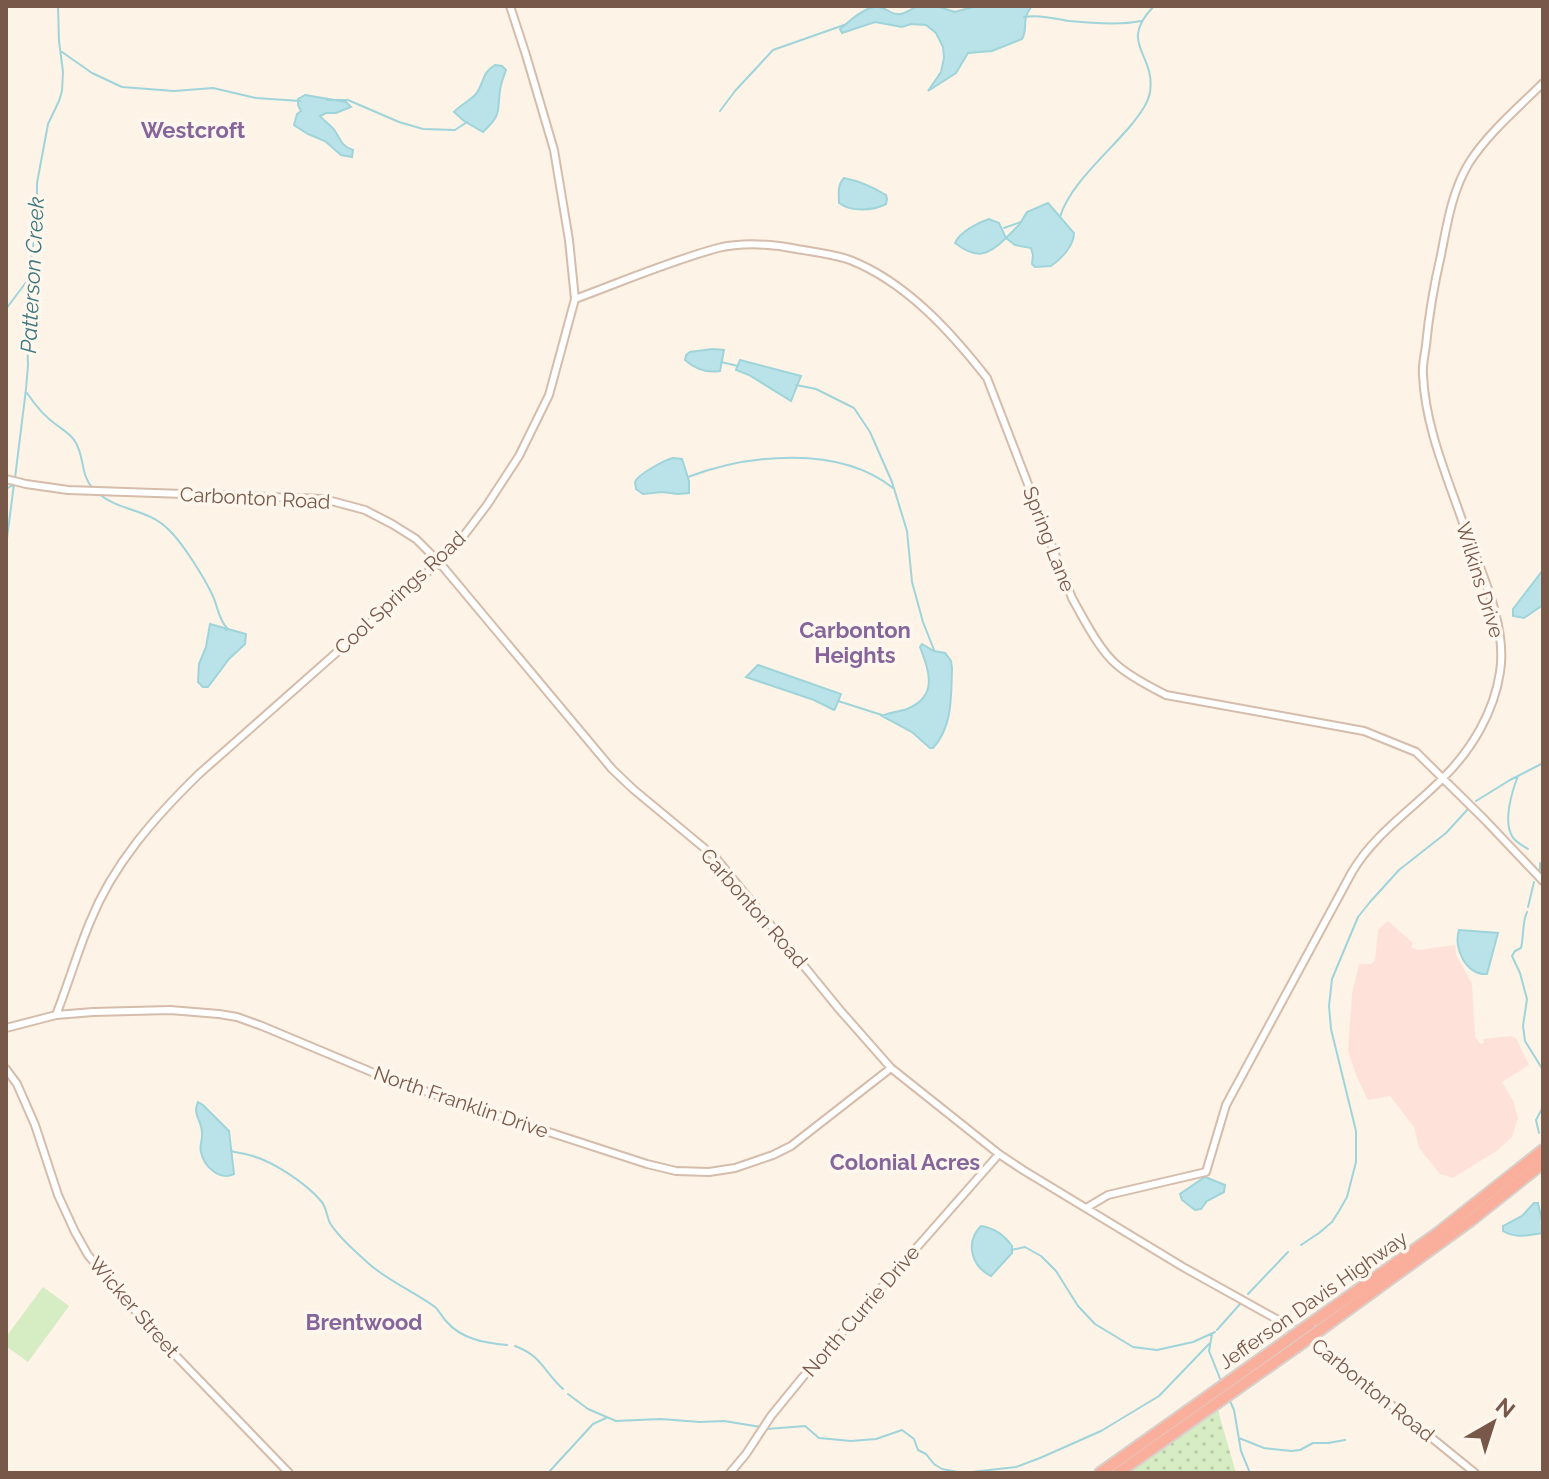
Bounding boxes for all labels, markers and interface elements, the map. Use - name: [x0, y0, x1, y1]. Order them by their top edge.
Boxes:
- district label: Westcroft: [141, 117, 246, 143]
- water label: Patterson Creek: [15, 196, 49, 354]
- street label: Carbonton Road: [179, 482, 331, 514]
- street label: Spring Lane: [1018, 483, 1080, 595]
- street label: Wilkins Drive: [1451, 519, 1509, 641]
- street label: Cool Springs Road: [330, 526, 470, 660]
- district label: Carbonton Heights: [799, 617, 911, 668]
- street label: Carbonton Road: [696, 843, 812, 973]
- street label: North Franklin Drive: [371, 1061, 552, 1143]
- district label: Colonial Acres: [830, 1149, 980, 1175]
- street label: Jefferson Davis Highway: [1214, 1226, 1412, 1374]
- street label: North Currie Drive: [797, 1240, 925, 1382]
- street label: Wicker Street: [84, 1252, 184, 1362]
- district label: Brentwood: [305, 1309, 423, 1335]
- street label: Carbonton Road: [1307, 1333, 1439, 1447]
- north arrow: [1453, 1383, 1533, 1463]
- text: N: [1491, 1392, 1520, 1423]

